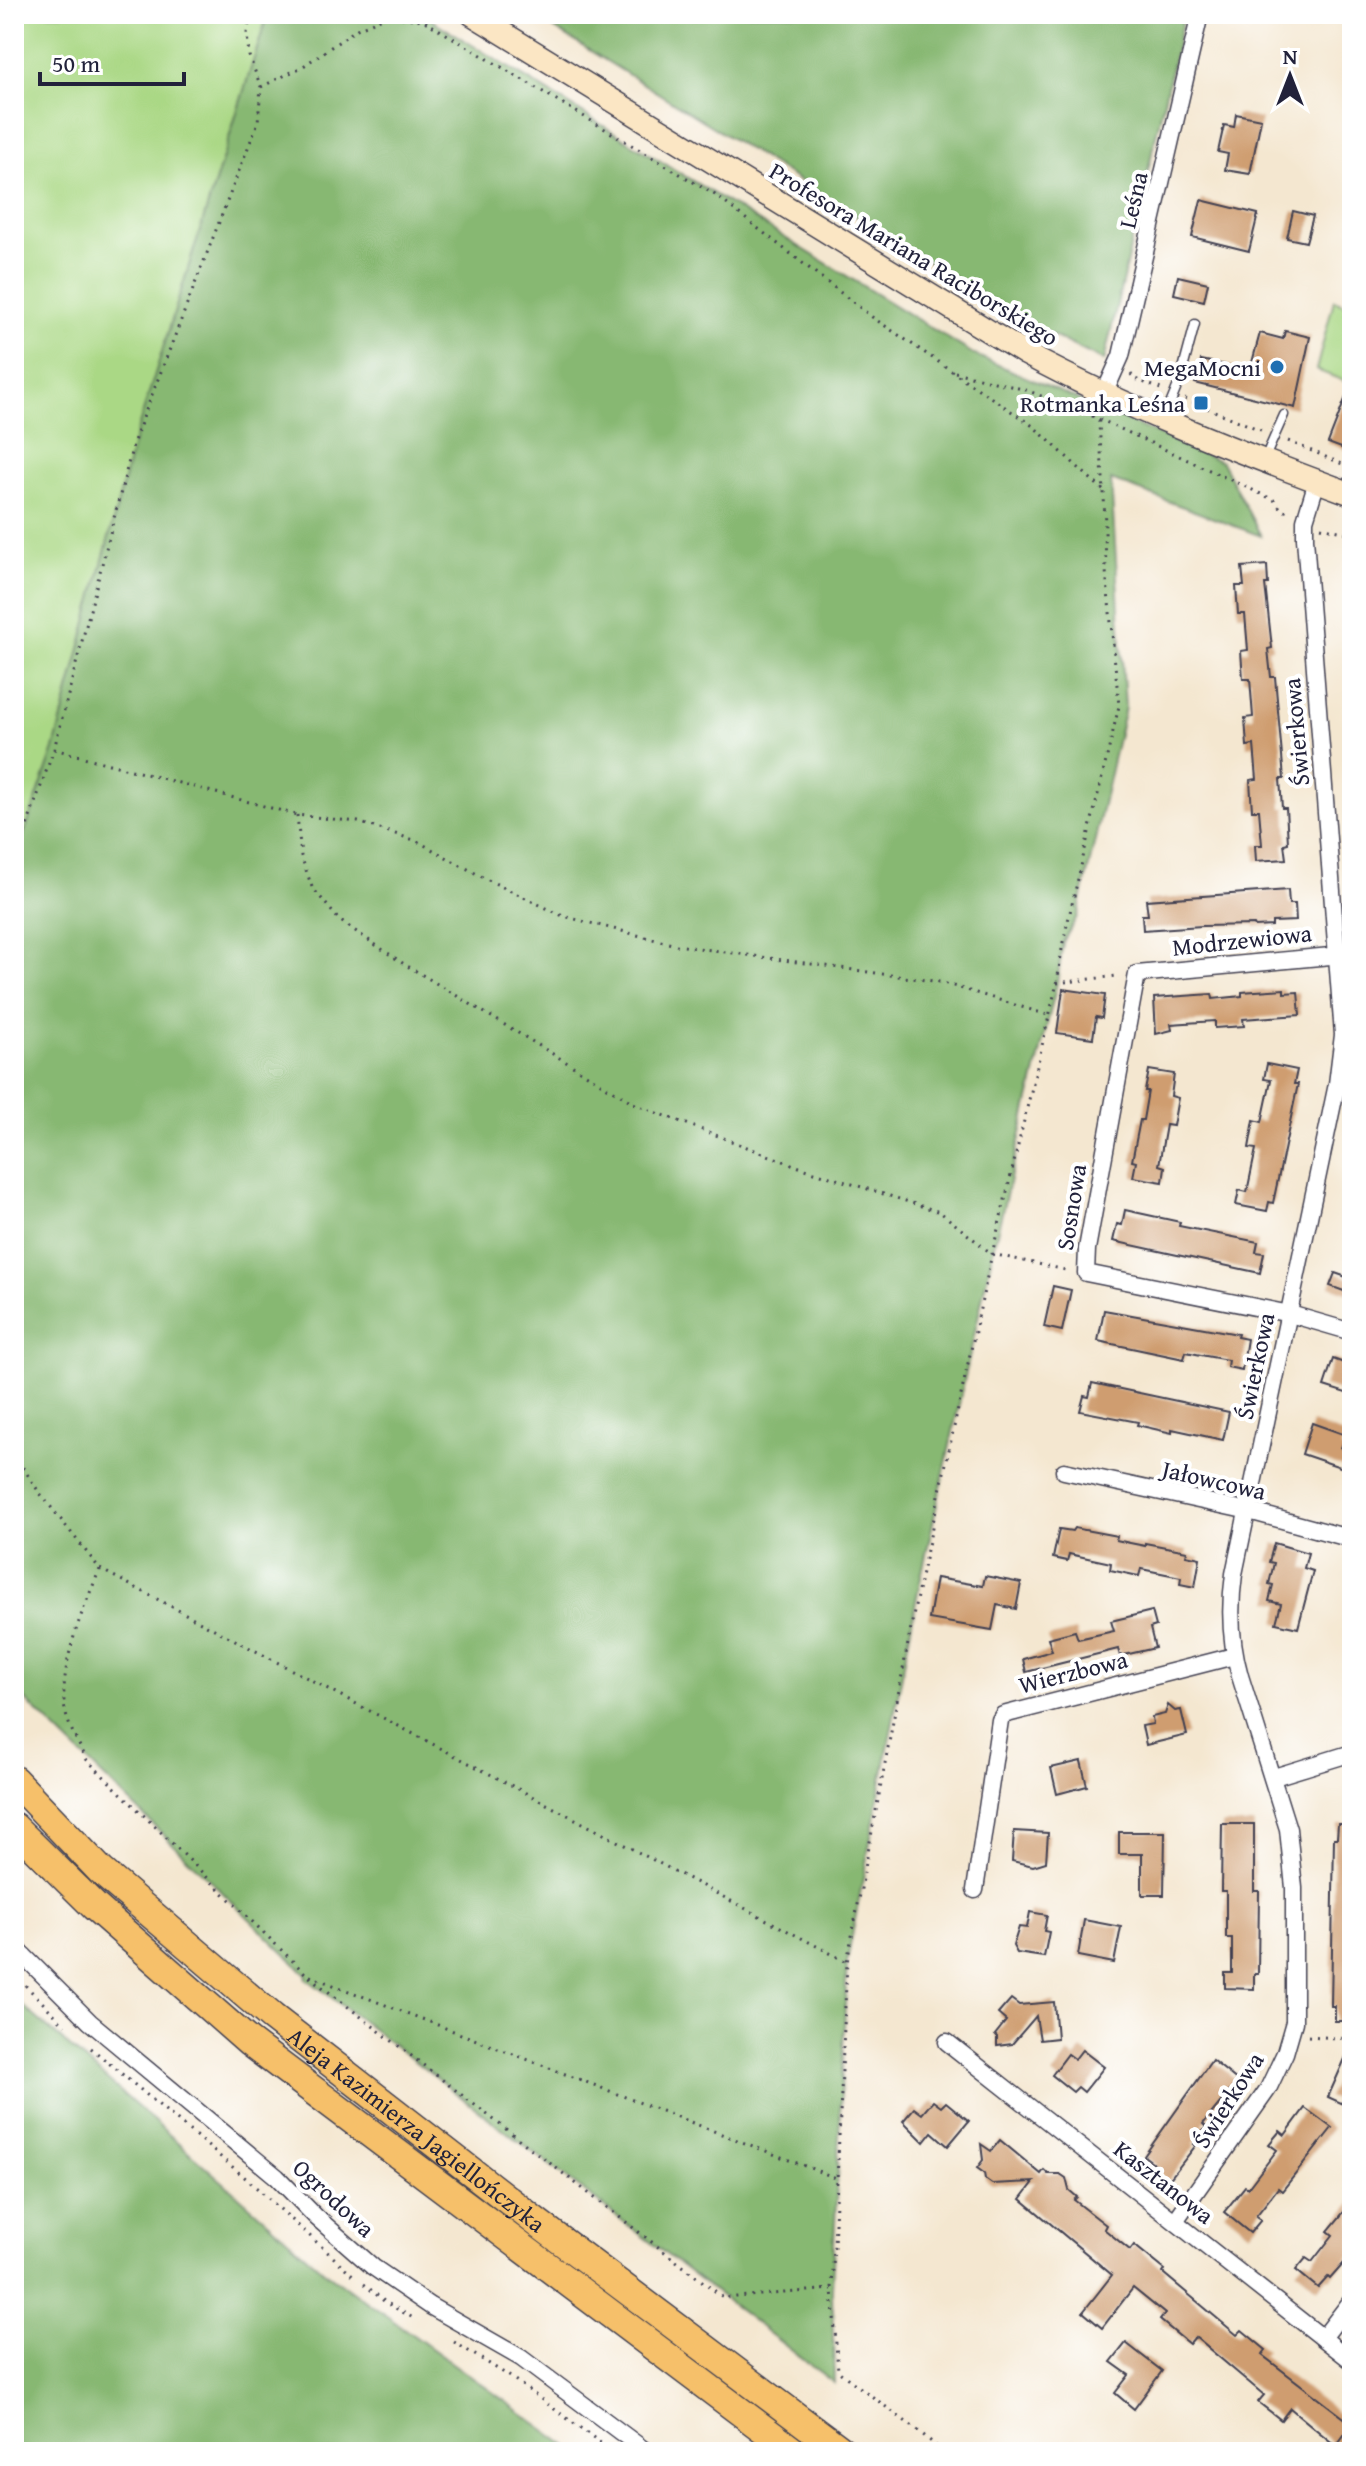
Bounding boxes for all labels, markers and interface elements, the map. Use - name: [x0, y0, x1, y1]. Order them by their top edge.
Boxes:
- scale bar: [40, 36, 184, 86]
- north arrow: [1250, 36, 1330, 116]
- text: N: [1283, 40, 1298, 72]
- text: 50 m: [52, 46, 100, 81]
- street label: Profesora Mariana Raciborskiego: [763, 154, 1065, 354]
- street label: Leśna: [1110, 168, 1157, 232]
- place label: MegaMocni: [1144, 350, 1261, 385]
- marker: MegaMocni: [1268, 358, 1286, 376]
- place label: Rotmanka Leśna: [1020, 386, 1186, 421]
- marker: Rotmanka Leśna: [1192, 394, 1210, 412]
- street label: Świerkowa: [1274, 676, 1318, 787]
- street label: Modrzewiowa: [1171, 915, 1314, 965]
- street label: Sosnowa: [1047, 1161, 1095, 1253]
- street label: Świerkowa: [1227, 1309, 1284, 1423]
- street label: Jałowcowa: [1156, 1450, 1270, 1509]
- street label: Wierzbowa: [1015, 1641, 1132, 1702]
- street label: Aleja Kazimierza Jagiellończyka: [281, 2018, 554, 2241]
- street label: Świerkowa: [1184, 2045, 1273, 2155]
- street label: Kasztanowa: [1106, 2132, 1222, 2233]
- street label: Ogrodowa: [285, 2151, 383, 2246]

